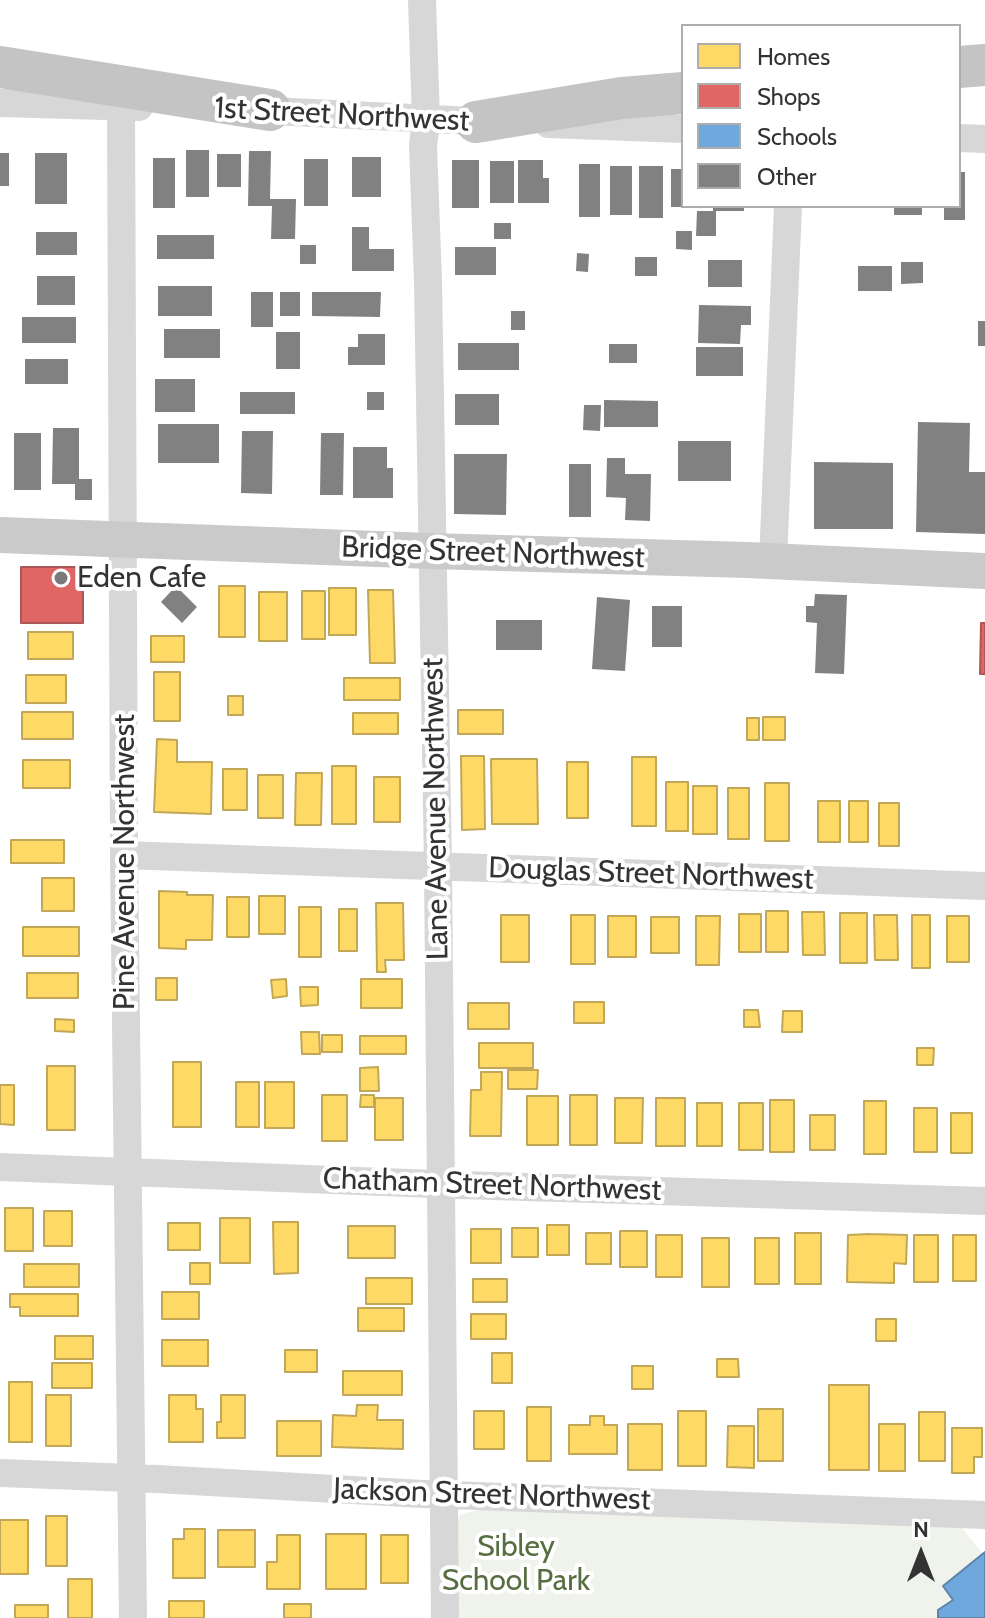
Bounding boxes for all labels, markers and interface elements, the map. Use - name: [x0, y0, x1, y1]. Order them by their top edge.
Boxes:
- legend: [681, 24, 961, 208]
- text: Homes: [757, 42, 830, 71]
- text: Shops: [757, 82, 820, 111]
- street label: 1st Street Northwest: [214, 90, 470, 140]
- text: Schools: [757, 122, 837, 151]
- text: Other: [757, 162, 816, 191]
- street label: Bridge Street Northwest: [341, 530, 645, 576]
- place label: Eden Cafe: [77, 560, 206, 596]
- marker: Eden Cafe: [52, 569, 70, 587]
- street label: Lane Avenue Northwest: [415, 657, 457, 961]
- street label: Pine Avenue Northwest: [107, 714, 143, 1010]
- street label: Douglas Street Northwest: [488, 850, 814, 898]
- street label: Chatham Street Northwest: [322, 1161, 662, 1209]
- street label: Jackson Street Northwest: [333, 1471, 651, 1519]
- north arrow: [881, 1514, 961, 1594]
- text: N: [913, 1516, 929, 1543]
- park label: Sibley School Park: [442, 1529, 590, 1600]

